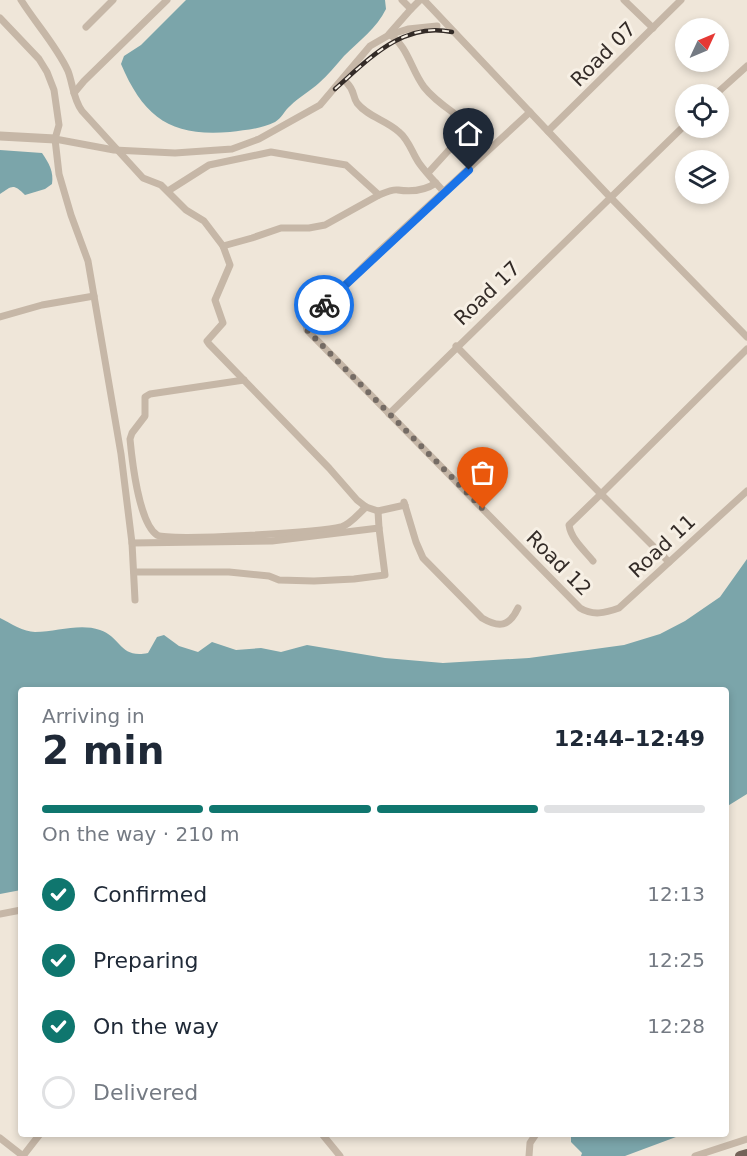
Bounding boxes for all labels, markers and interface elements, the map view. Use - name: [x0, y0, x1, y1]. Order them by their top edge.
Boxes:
- street label: Road 07: [566, 17, 640, 91]
- north arrow: [675, 18, 729, 72]
- map controls: [675, 18, 729, 204]
- button: locate: [675, 84, 729, 138]
- pin: [443, 108, 494, 170]
- icon: home: [452, 117, 485, 150]
- button: layers: [675, 150, 729, 204]
- street label: Road 17: [449, 256, 525, 330]
- courier: [294, 275, 354, 335]
- icon: bike: [308, 289, 341, 322]
- pin: [457, 447, 508, 509]
- icon: bag: [466, 456, 499, 489]
- street label: Road 11: [624, 509, 700, 583]
- street label: Road 12: [522, 526, 596, 600]
- text: Arriving in: [42, 704, 145, 728]
- text: 12:44–12:49: [554, 726, 705, 751]
- text: 2 min: [42, 728, 164, 773]
- text: On the way · 210 m: [42, 822, 240, 846]
- icon: check: [42, 878, 75, 911]
- text: Confirmed: [93, 882, 207, 907]
- text: 12:13: [647, 882, 705, 906]
- icon: check: [42, 944, 75, 977]
- text: Preparing: [93, 948, 199, 973]
- text: 12:25: [647, 948, 705, 972]
- icon: check: [42, 1010, 75, 1043]
- text: On the way: [93, 1014, 219, 1039]
- text: 12:28: [647, 1014, 705, 1038]
- text: Delivered: [93, 1080, 198, 1105]

